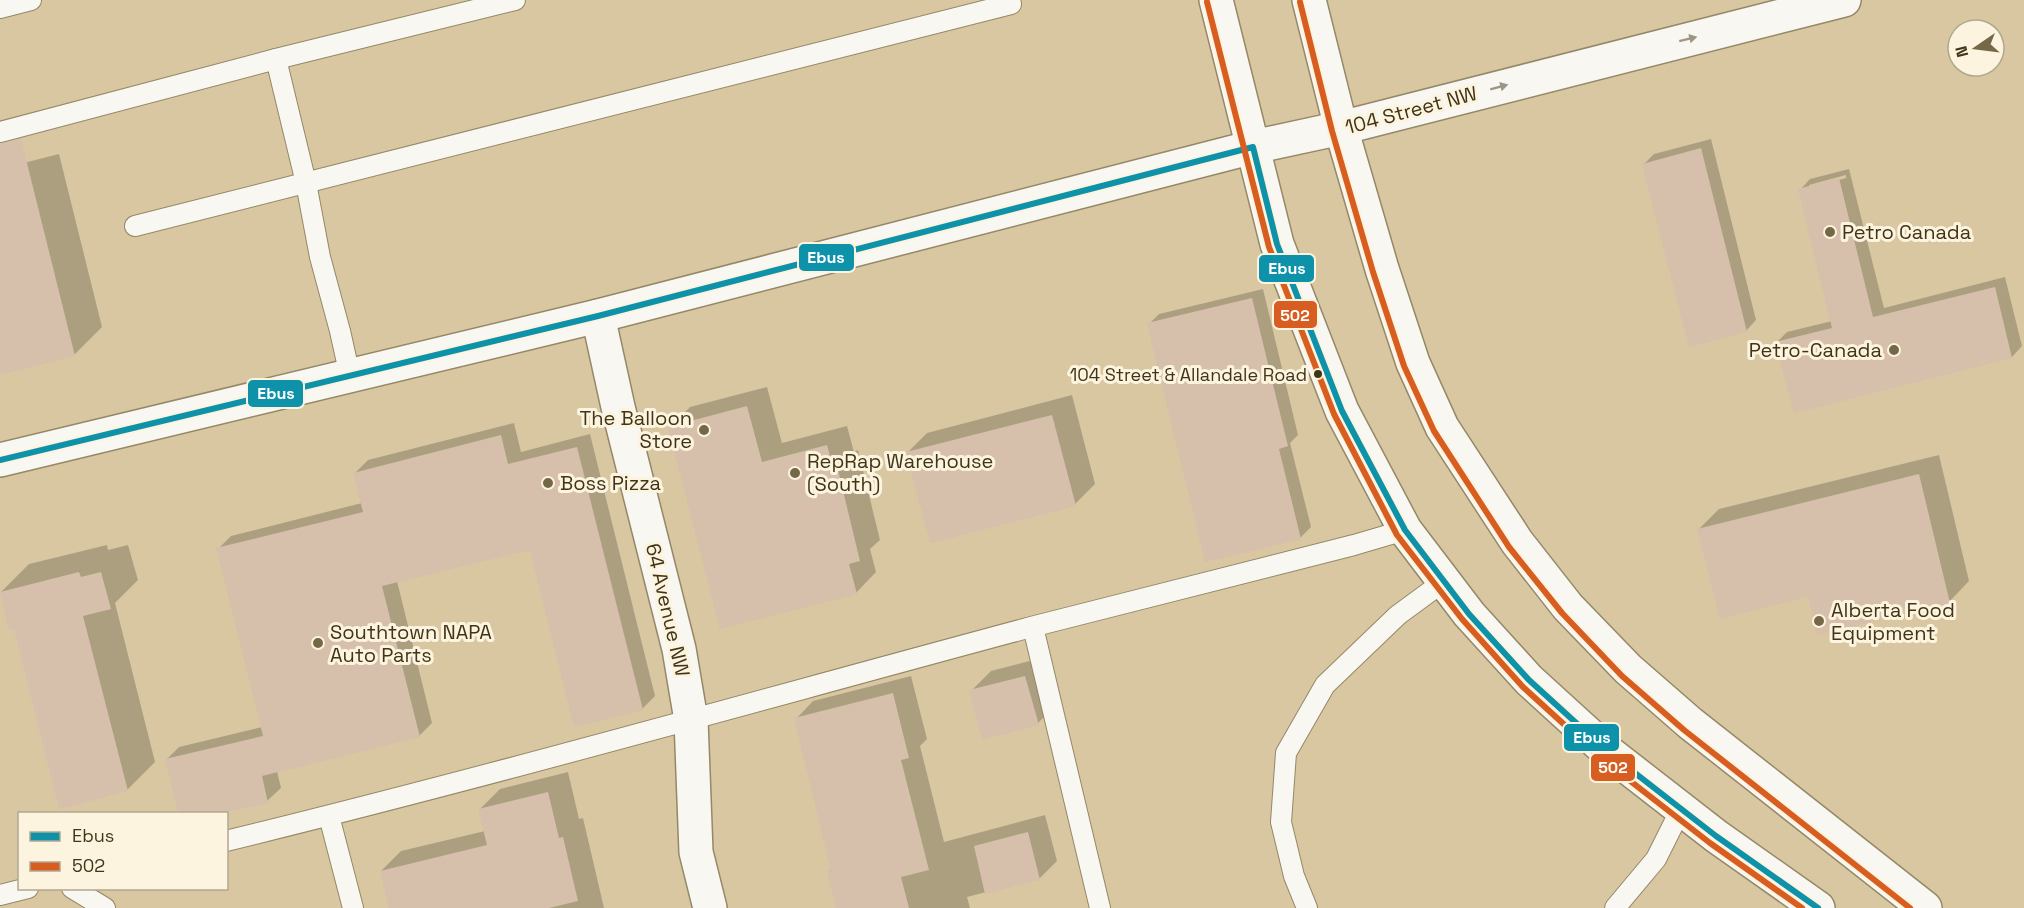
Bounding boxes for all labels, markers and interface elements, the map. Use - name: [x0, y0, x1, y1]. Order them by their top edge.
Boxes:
- north arrow: [1946, 18, 2006, 78]
- one-way arrow: [1679, 34, 1697, 43]
- text: N: [1950, 44, 1973, 59]
- street label: 104 Street NW: [1342, 80, 1480, 140]
- one-way arrow: [1490, 82, 1508, 91]
- place label: Petro Canada: [1842, 219, 1971, 245]
- marker: Petro Canada: [1823, 225, 1837, 239]
- line badge: Ebus: [798, 243, 855, 272]
- text: Ebus: [807, 247, 845, 268]
- line badge: Ebus: [1258, 254, 1315, 283]
- text: Ebus: [1268, 258, 1306, 279]
- line badge: 502: [1273, 300, 1318, 329]
- text: 502: [1280, 305, 1310, 326]
- place label: Petro-Canada: [1749, 337, 1882, 363]
- marker: Petro-Canada: [1887, 343, 1901, 357]
- place label: 104 Street & Allandale Road: [1070, 363, 1307, 386]
- marker: 104 Street & Allandale Road: [1312, 368, 1324, 380]
- line badge: Ebus: [247, 379, 304, 408]
- text: Ebus: [257, 383, 295, 404]
- place label: The Balloon Store: [580, 405, 692, 454]
- marker: The Balloon Store: [697, 423, 711, 437]
- place label: RepRap Warehouse (South): [807, 448, 993, 497]
- marker: RepRap Warehouse (South): [788, 466, 802, 480]
- place label: Boss Pizza: [560, 470, 661, 496]
- marker: Boss Pizza: [541, 476, 555, 490]
- street label: 64 Avenue NW: [640, 541, 696, 679]
- place label: Alberta Food Equipment: [1831, 597, 1955, 646]
- marker: Alberta Food Equipment: [1812, 614, 1826, 628]
- place label: Southtown NAPA Auto Parts: [330, 619, 492, 668]
- marker: Southtown NAPA Auto Parts: [311, 636, 325, 650]
- line badge: Ebus: [1563, 723, 1620, 752]
- text: Ebus: [1573, 727, 1611, 748]
- line badge: 502: [1590, 753, 1636, 782]
- text: 502: [1598, 757, 1628, 778]
- legend: [18, 812, 228, 890]
- text: Ebus: [72, 824, 114, 847]
- text: 502: [72, 854, 105, 877]

